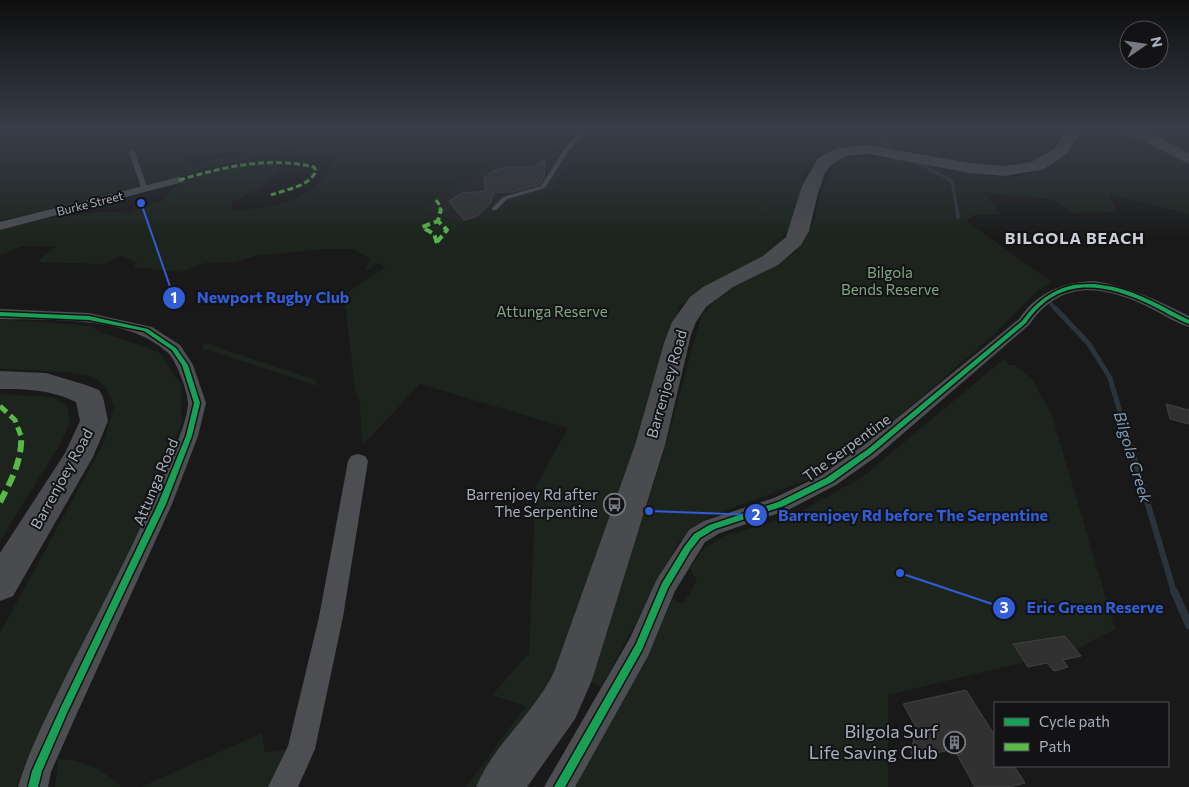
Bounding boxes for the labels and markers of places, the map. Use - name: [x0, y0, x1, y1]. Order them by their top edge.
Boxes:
- callout: Newport Rugby Club: [162, 282, 359, 313]
- place label: Barrenjoey Rd after The Serpentine: [466, 485, 598, 520]
- bus stop icon: Barrenjoey Rd after The Serpentine: [602, 492, 626, 516]
- callout: Barrenjoey Rd before The Serpentine: [743, 500, 1058, 531]
- callout: Eric Green Reserve: [991, 592, 1173, 623]
- place label: Bilgola Surf Life Saving Club: [809, 720, 939, 763]
- building icon: Bilgola Surf Life Saving Club: [942, 730, 966, 754]

